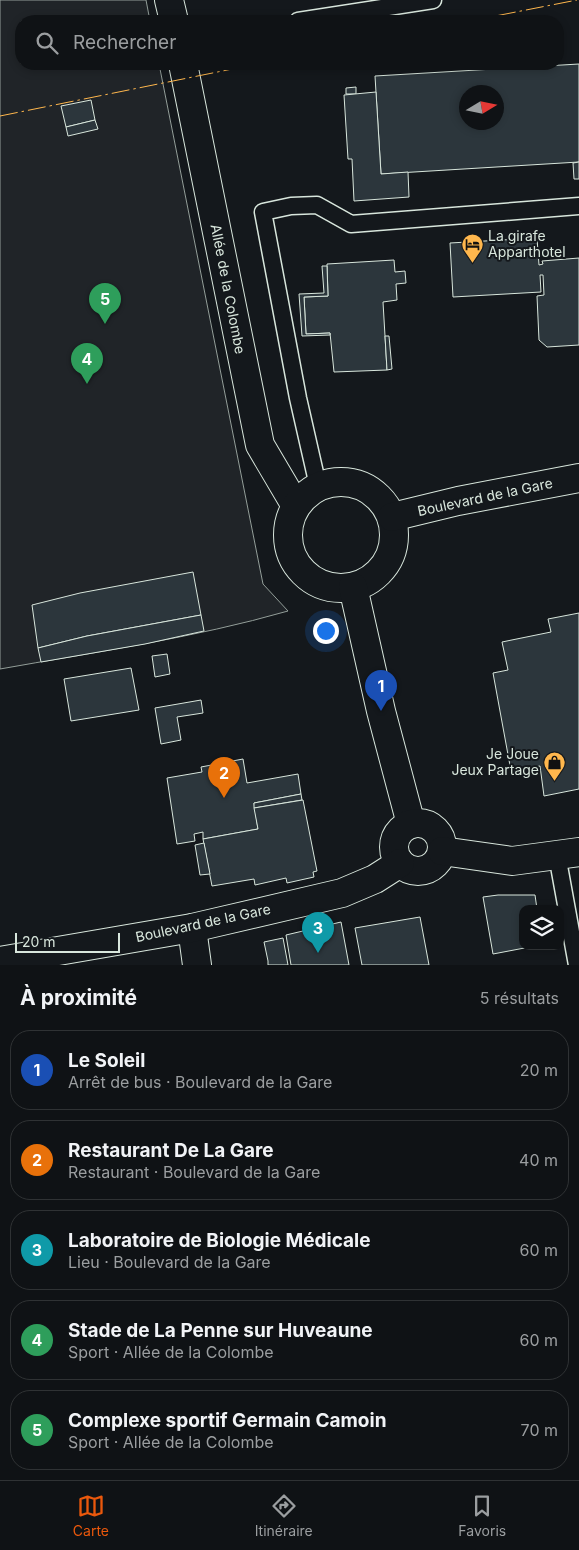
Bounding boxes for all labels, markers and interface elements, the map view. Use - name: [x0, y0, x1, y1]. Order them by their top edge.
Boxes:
- search box: [15, 15, 564, 70]
- icon: search: [33, 29, 61, 57]
- text: Rechercher: [73, 31, 176, 54]
- north arrow: [459, 85, 504, 130]
- street label: Allée de la Colombe: [208, 223, 249, 355]
- place label: La girafe Apparthotel: [488, 227, 566, 260]
- hotel icon: La girafe Apparthotel: [460, 232, 484, 263]
- pin: 5: [89, 283, 121, 324]
- pin: 4: [71, 343, 103, 384]
- street label: Boulevard de la Gare: [416, 474, 554, 519]
- your location: [313, 618, 339, 644]
- pin: 1: [365, 670, 397, 711]
- place label: Je Joue Jeux Partage: [451, 745, 539, 778]
- shop icon: Je Joue Jeux Partage: [543, 750, 567, 781]
- pin: 2: [208, 757, 240, 798]
- street label: Boulevard de la Gare: [134, 900, 272, 945]
- map controls: [519, 905, 564, 950]
- button: layers: [519, 905, 564, 950]
- pin: 3: [302, 912, 334, 953]
- scale bar: [15, 930, 120, 953]
- text: 20 m: [22, 933, 56, 950]
- text: À proximité: [20, 985, 137, 1010]
- text: 5 résultats: [480, 988, 559, 1008]
- text: Le Soleil: [68, 1049, 145, 1072]
- text: 1: [34, 1060, 40, 1080]
- text: 20 m: [520, 1060, 558, 1080]
- text: Arrêt de bus · Boulevard de la Gare: [68, 1072, 332, 1092]
- text: Restaurant De La Gare: [68, 1139, 274, 1162]
- text: 2: [32, 1150, 42, 1170]
- text: 40 m: [519, 1150, 558, 1170]
- text: Restaurant · Boulevard de la Gare: [68, 1162, 320, 1182]
- text: Laboratoire de Biologie Médicale: [68, 1229, 371, 1252]
- text: 3: [32, 1240, 42, 1260]
- text: 60 m: [519, 1240, 558, 1260]
- text: Lieu · Boulevard de la Gare: [68, 1252, 271, 1272]
- text: Stade de La Penne sur Huveaune: [68, 1319, 373, 1342]
- text: 4: [32, 1330, 42, 1350]
- text: 60 m: [519, 1330, 558, 1350]
- text: Sport · Allée de la Colombe: [68, 1342, 274, 1362]
- text: Complexe sportif Germain Camoin: [68, 1409, 386, 1432]
- text: 5: [32, 1420, 42, 1440]
- text: 70 m: [521, 1420, 558, 1440]
- text: Sport · Allée de la Colombe: [68, 1432, 274, 1452]
- tab: Carte: [73, 1492, 109, 1539]
- tab: Itinéraire: [255, 1492, 313, 1539]
- tab: Favoris: [458, 1492, 506, 1539]

